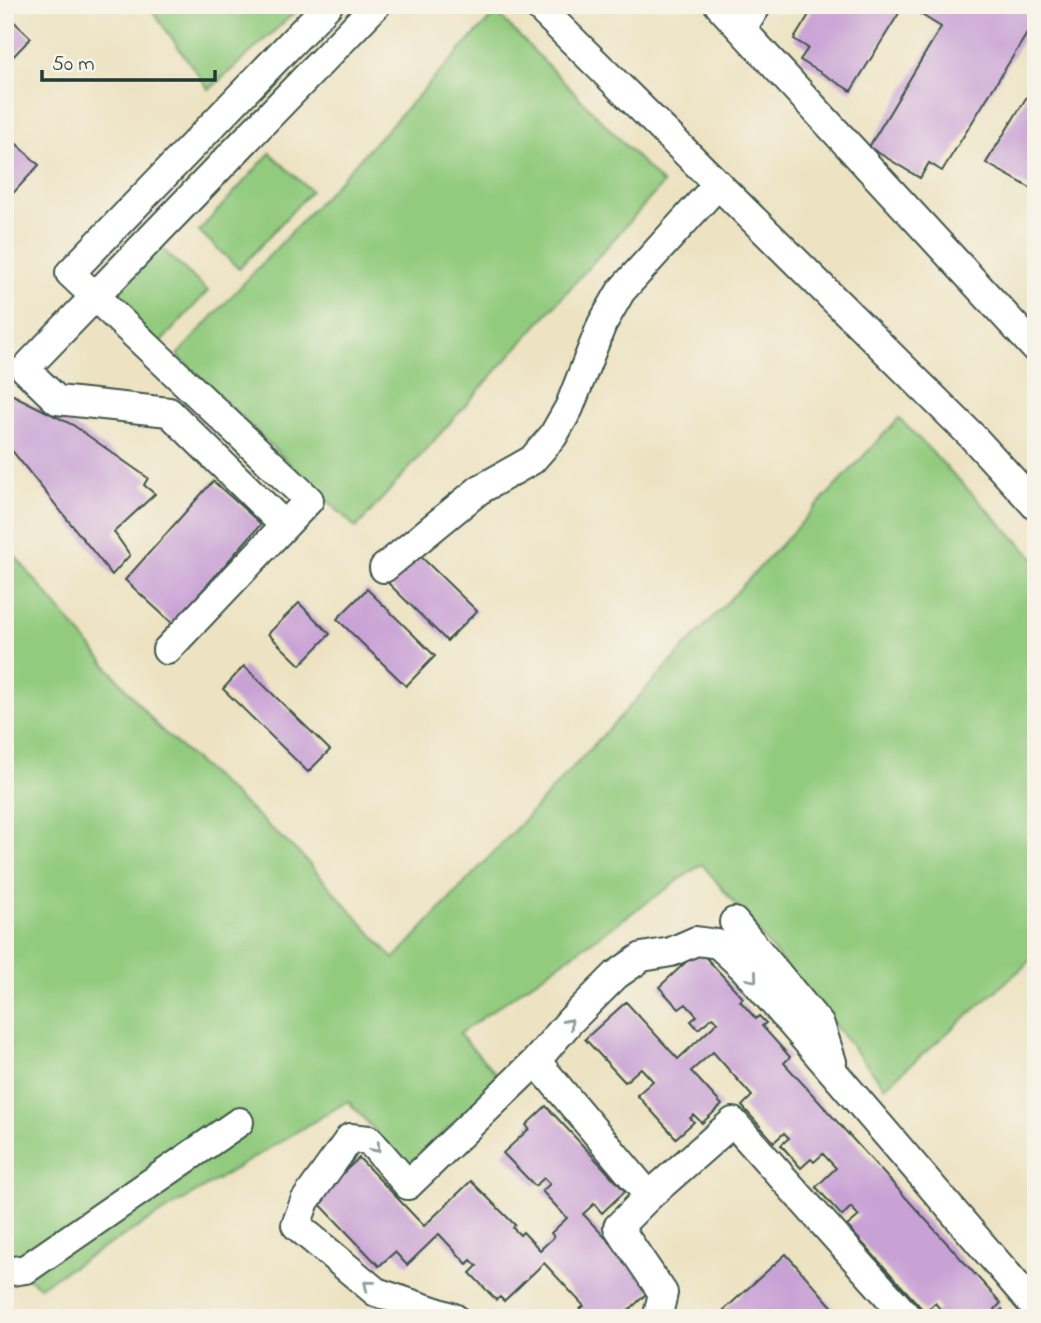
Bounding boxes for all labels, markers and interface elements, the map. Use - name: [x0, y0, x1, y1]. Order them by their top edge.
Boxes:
- scale bar: [42, 38, 215, 82]
- text: 50 m: [52, 50, 95, 80]
- one-way arrow: [745, 970, 757, 983]
- one-way arrow: [560, 1018, 573, 1031]
- one-way arrow: [368, 1140, 380, 1153]
- one-way arrow: [363, 1281, 376, 1293]

